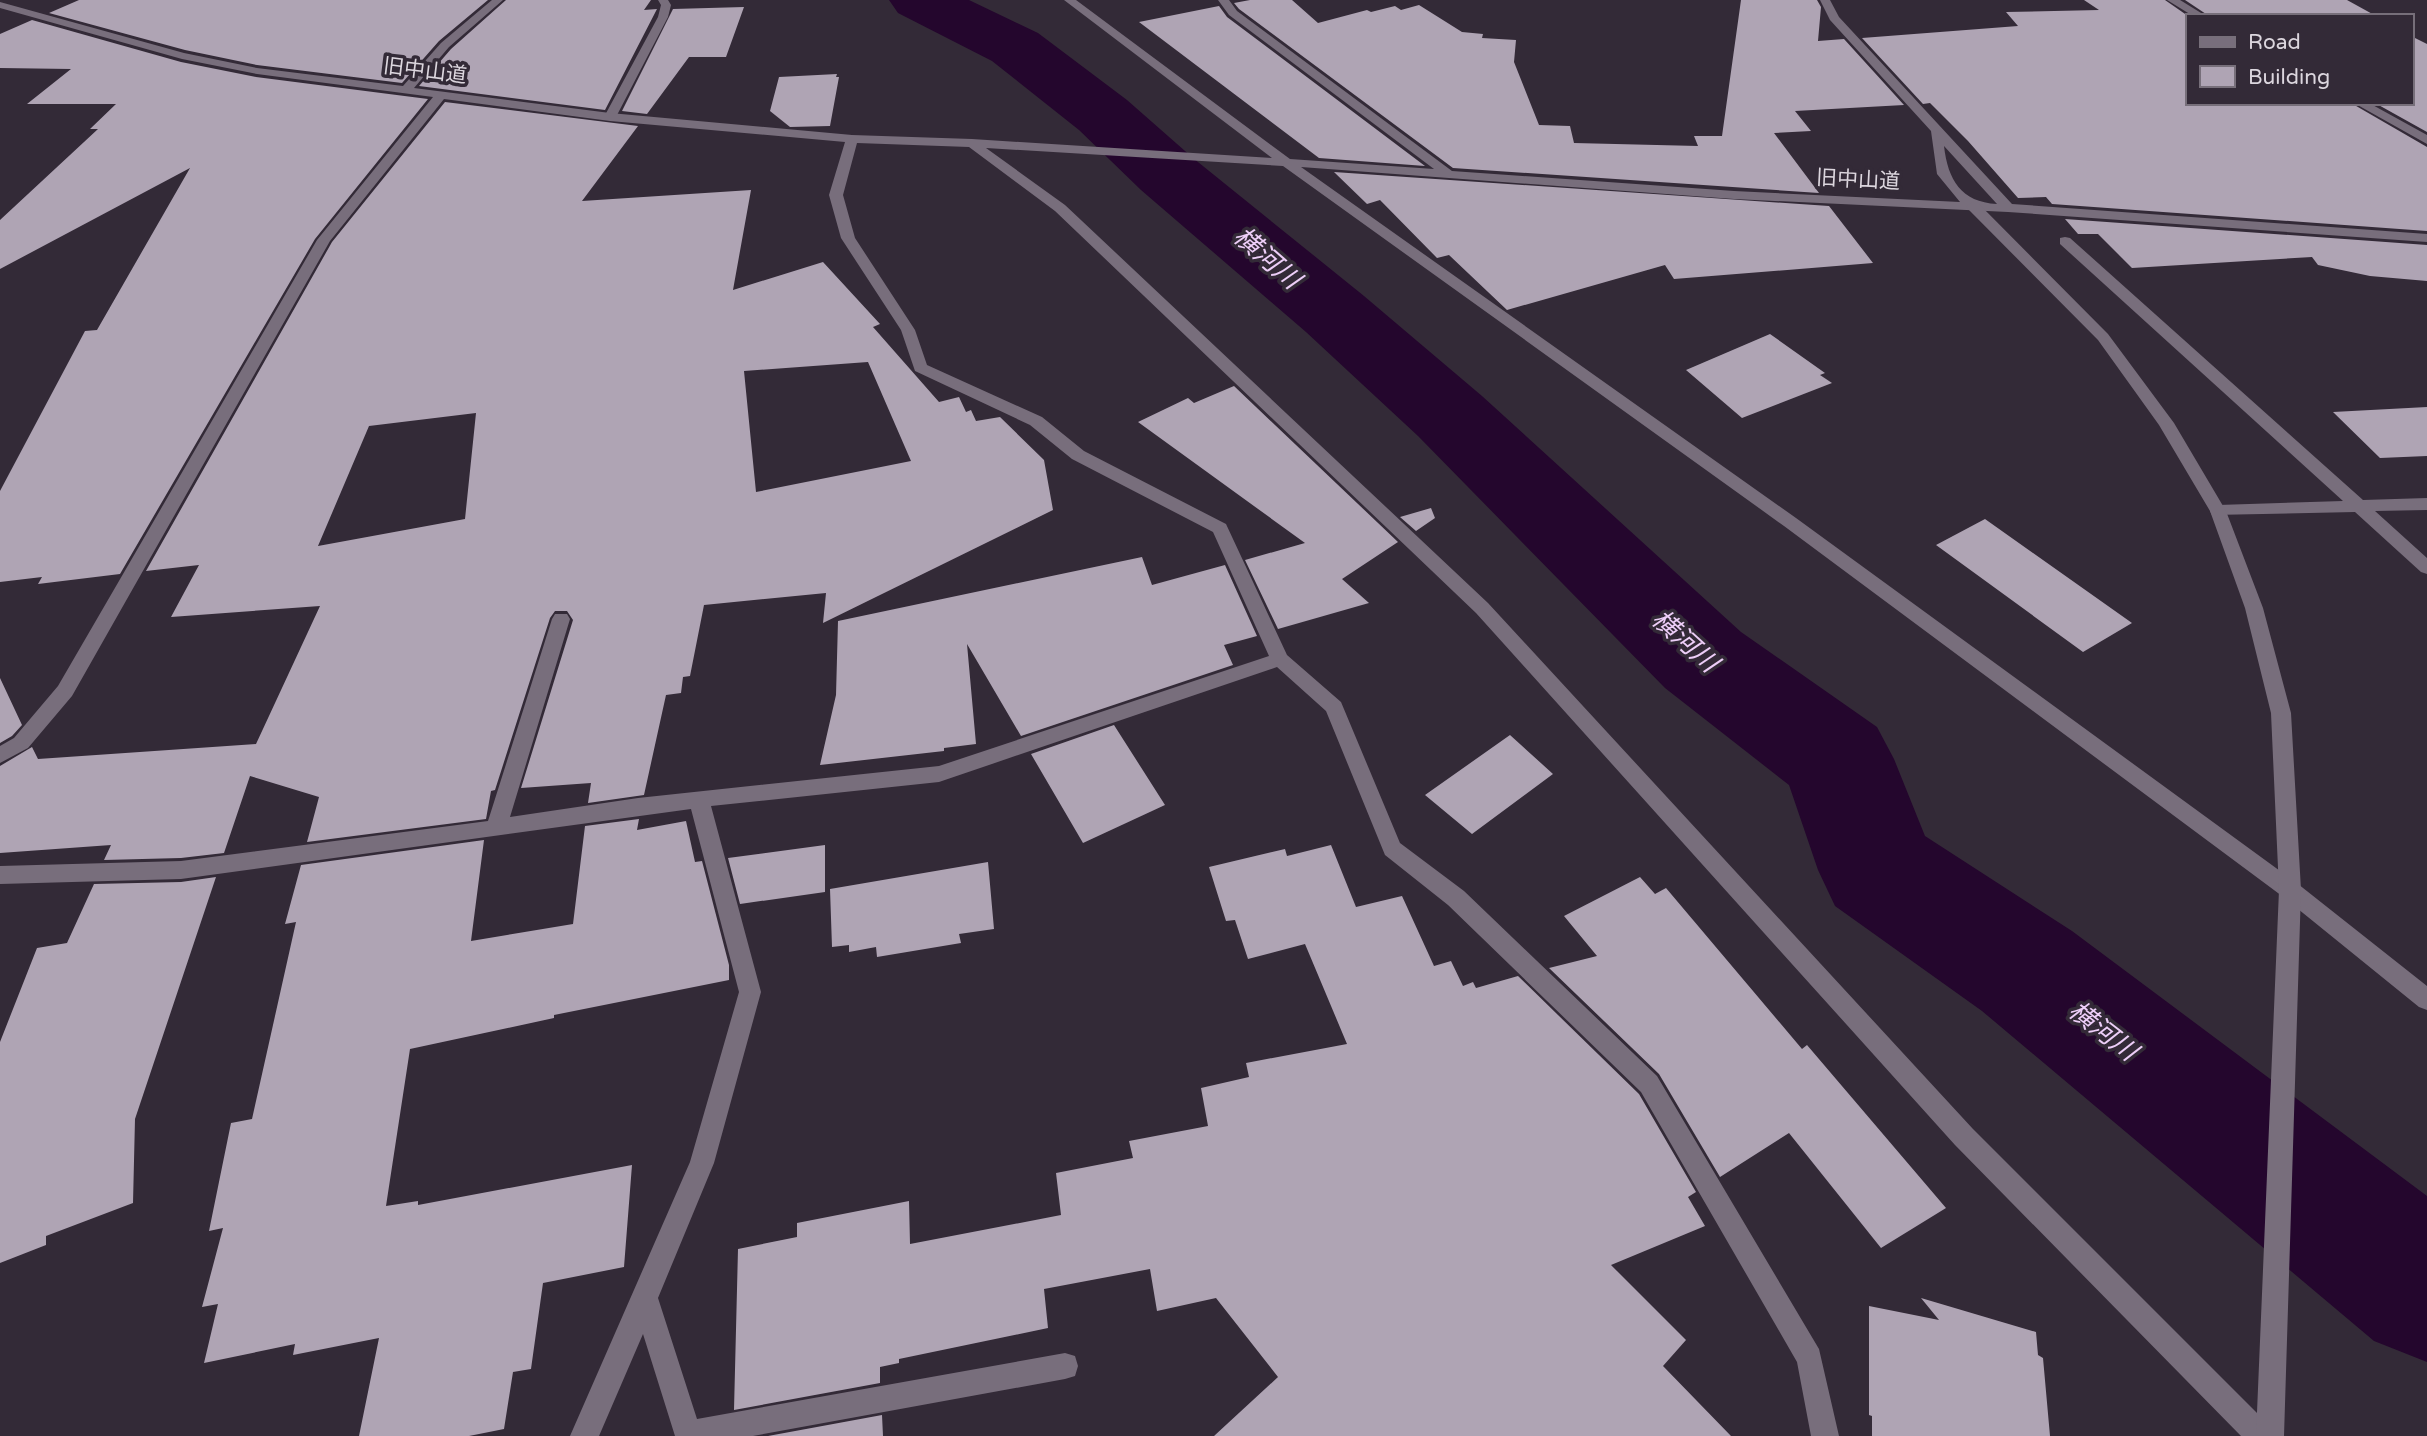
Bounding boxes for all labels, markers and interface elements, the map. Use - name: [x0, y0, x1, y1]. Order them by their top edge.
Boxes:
- legend: [2186, 14, 2413, 105]
- text: Road: [2248, 30, 2301, 55]
- street label: 旧中山道: [382, 53, 468, 89]
- text: Building: [2248, 65, 2330, 90]
- street label: 旧中山道: [1815, 165, 1901, 195]
- water label: 横河川: [1227, 221, 1309, 297]
- water label: 横河川: [1646, 603, 1727, 681]
- water label: 横河川: [2063, 995, 2146, 1069]

